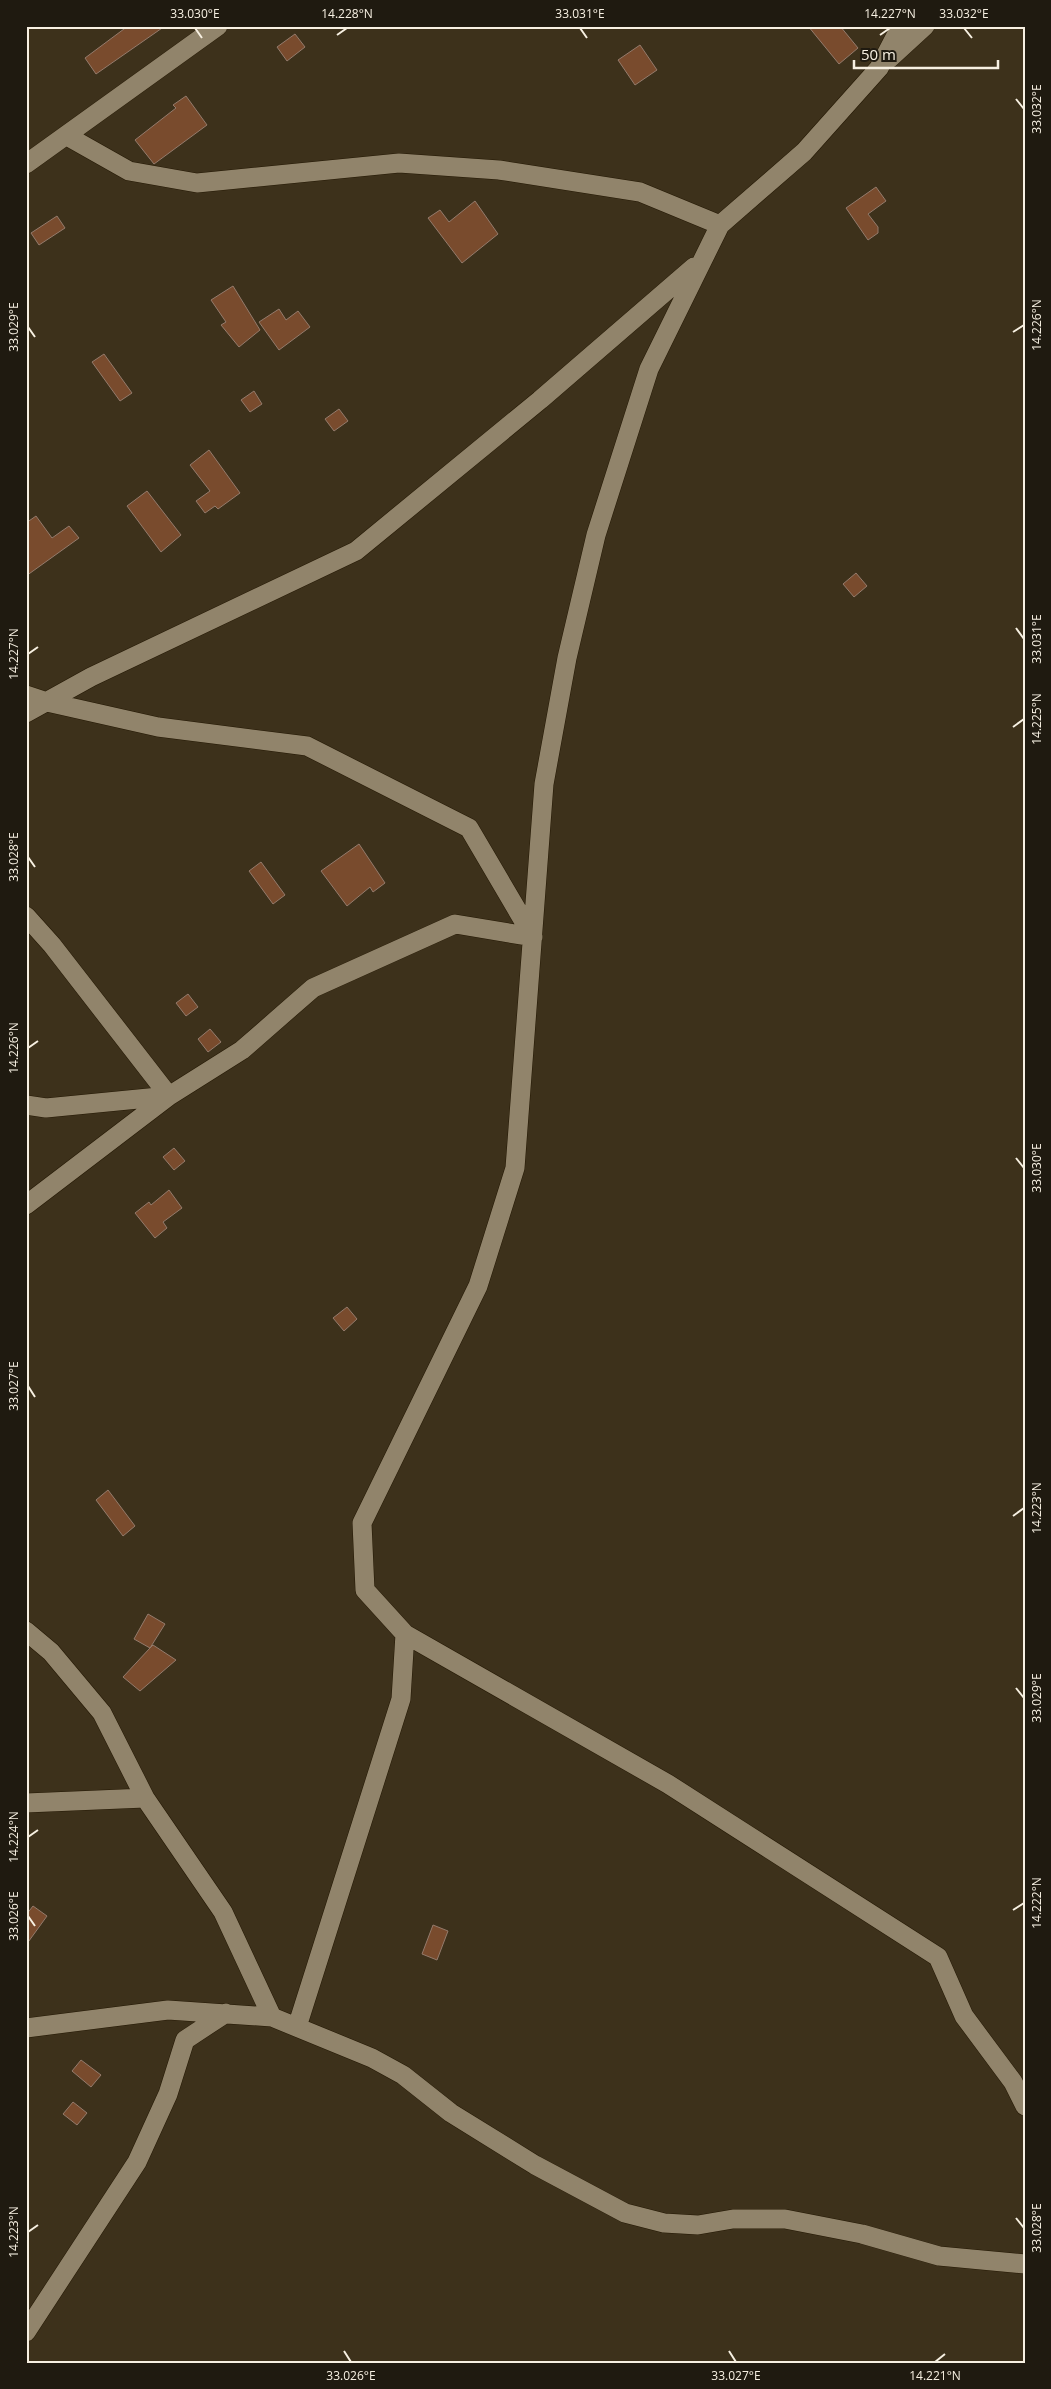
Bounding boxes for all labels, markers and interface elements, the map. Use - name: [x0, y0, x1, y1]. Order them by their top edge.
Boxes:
- text: 33.030°E: [170, 5, 220, 22]
- text: 14.228°N: [321, 5, 373, 22]
- text: 33.031°E: [555, 5, 605, 22]
- text: 14.227°N: [864, 5, 916, 22]
- text: 33.032°E: [939, 5, 989, 22]
- scale bar: [854, 38, 997, 70]
- text: 50 m: [861, 44, 896, 64]
- text: 33.032°E: [1028, 84, 1045, 134]
- text: 14.226°N: [1028, 299, 1045, 351]
- text: 33.029°E: [5, 302, 22, 352]
- text: 33.031°E: [1028, 614, 1045, 664]
- text: 14.227°N: [5, 628, 22, 680]
- text: 14.225°N: [1028, 693, 1045, 745]
- text: 33.028°E: [5, 832, 22, 882]
- text: 14.226°N: [5, 1022, 22, 1074]
- text: 33.030°E: [1028, 1143, 1045, 1193]
- text: 33.027°E: [5, 1361, 22, 1411]
- text: 14.223°N: [1028, 1482, 1045, 1534]
- text: 33.029°E: [1028, 1673, 1045, 1723]
- text: 14.224°N: [5, 1811, 22, 1863]
- text: 14.222°N: [1028, 1877, 1045, 1929]
- text: 33.026°E: [5, 1891, 22, 1941]
- text: 33.028°E: [1028, 2203, 1045, 2253]
- text: 14.223°N: [5, 2206, 22, 2258]
- text: 33.026°E: [326, 2367, 376, 2384]
- text: 33.027°E: [711, 2367, 761, 2384]
- text: 14.221°N: [909, 2367, 961, 2384]

